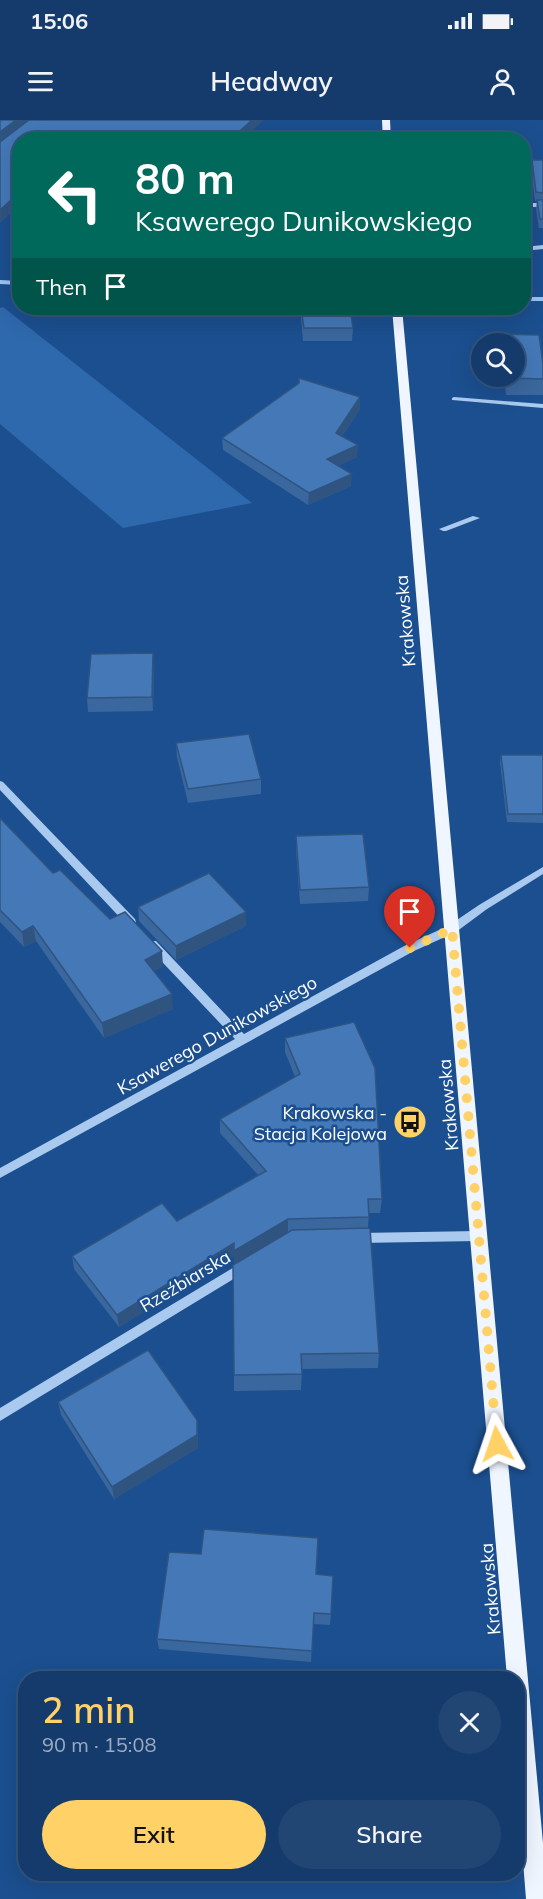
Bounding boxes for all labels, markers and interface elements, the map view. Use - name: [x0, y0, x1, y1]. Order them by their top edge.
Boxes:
- text: 15:06: [30, 7, 88, 35]
- text: Headway: [210, 64, 333, 98]
- icon: menu: [24, 65, 57, 98]
- icon: person: [486, 65, 519, 98]
- text: 80 m: [135, 152, 235, 205]
- icon: left: [36, 156, 114, 234]
- text: Ksawerego Dunikowskiego: [135, 204, 472, 238]
- icon: arrive: [99, 270, 132, 303]
- text: Then: [36, 273, 87, 301]
- map controls: [471, 333, 525, 387]
- button: search: [471, 333, 525, 387]
- street label: Krakowska: [390, 574, 420, 668]
- pin: [384, 886, 435, 948]
- icon: arrive: [393, 895, 426, 928]
- street label: Ksawerego Dunikowskiego: [113, 970, 321, 1100]
- street label: Krakowska: [433, 1058, 463, 1152]
- place label: Krakowska - Stacja Kolejowa: [254, 1101, 387, 1145]
- bus stop icon: Krakowska - Stacja Kolejowa: [392, 1104, 428, 1140]
- street label: Rzeźbiarska: [135, 1245, 235, 1317]
- position arrow: [465, 1412, 529, 1476]
- street label: Krakowska: [475, 1542, 505, 1636]
- text: 2 min: [42, 1687, 136, 1732]
- button: close: [438, 1691, 501, 1754]
- text: 90 m · 15:08: [42, 1732, 156, 1757]
- button: Exit: [42, 1800, 266, 1869]
- button: Share: [278, 1800, 501, 1869]

